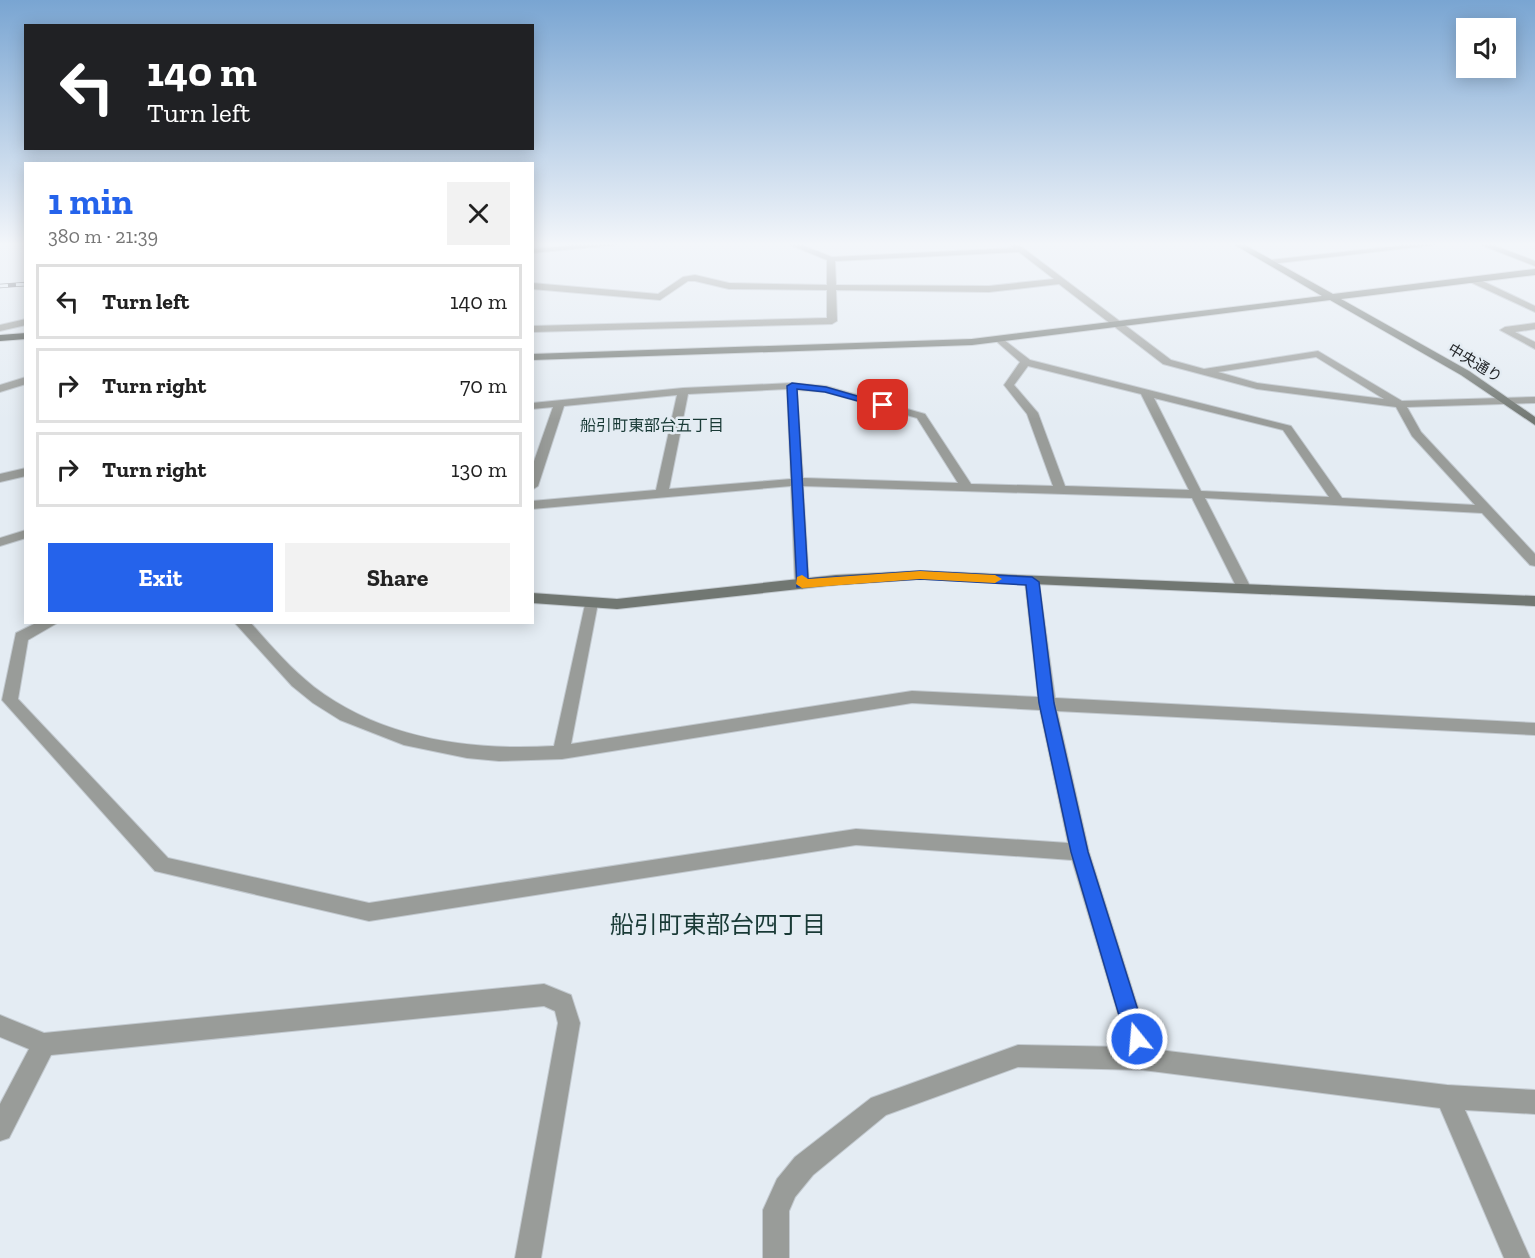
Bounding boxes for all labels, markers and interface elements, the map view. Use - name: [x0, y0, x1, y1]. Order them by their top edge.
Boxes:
- map controls: [1456, 18, 1516, 78]
- button: sound: [1456, 18, 1516, 78]
- text: 140 m: [147, 46, 257, 97]
- icon: left: [48, 48, 126, 126]
- text: Turn left: [147, 97, 250, 129]
- text: 1 min: [48, 180, 133, 223]
- button: close: [447, 182, 510, 245]
- text: 380 m · 21:39: [48, 224, 158, 248]
- icon: left: [51, 285, 84, 318]
- text: Turn left: [102, 288, 189, 315]
- text: 140 m: [450, 288, 507, 315]
- street label: 中央通り: [1445, 340, 1505, 386]
- icon: right: [51, 369, 84, 402]
- text: Turn right: [102, 372, 206, 399]
- text: 70 m: [460, 372, 507, 399]
- pin: [857, 379, 908, 430]
- icon: arrive: [866, 388, 899, 421]
- district label: 船引町東部台五丁目: [580, 416, 724, 435]
- icon: right: [51, 453, 84, 486]
- text: Turn right: [102, 456, 206, 483]
- text: 130 m: [451, 456, 507, 483]
- button: Exit: [48, 543, 273, 612]
- button: Share: [285, 543, 510, 612]
- district label: 船引町東部台四丁目: [610, 910, 826, 939]
- position arrow: [1105, 1007, 1169, 1071]

